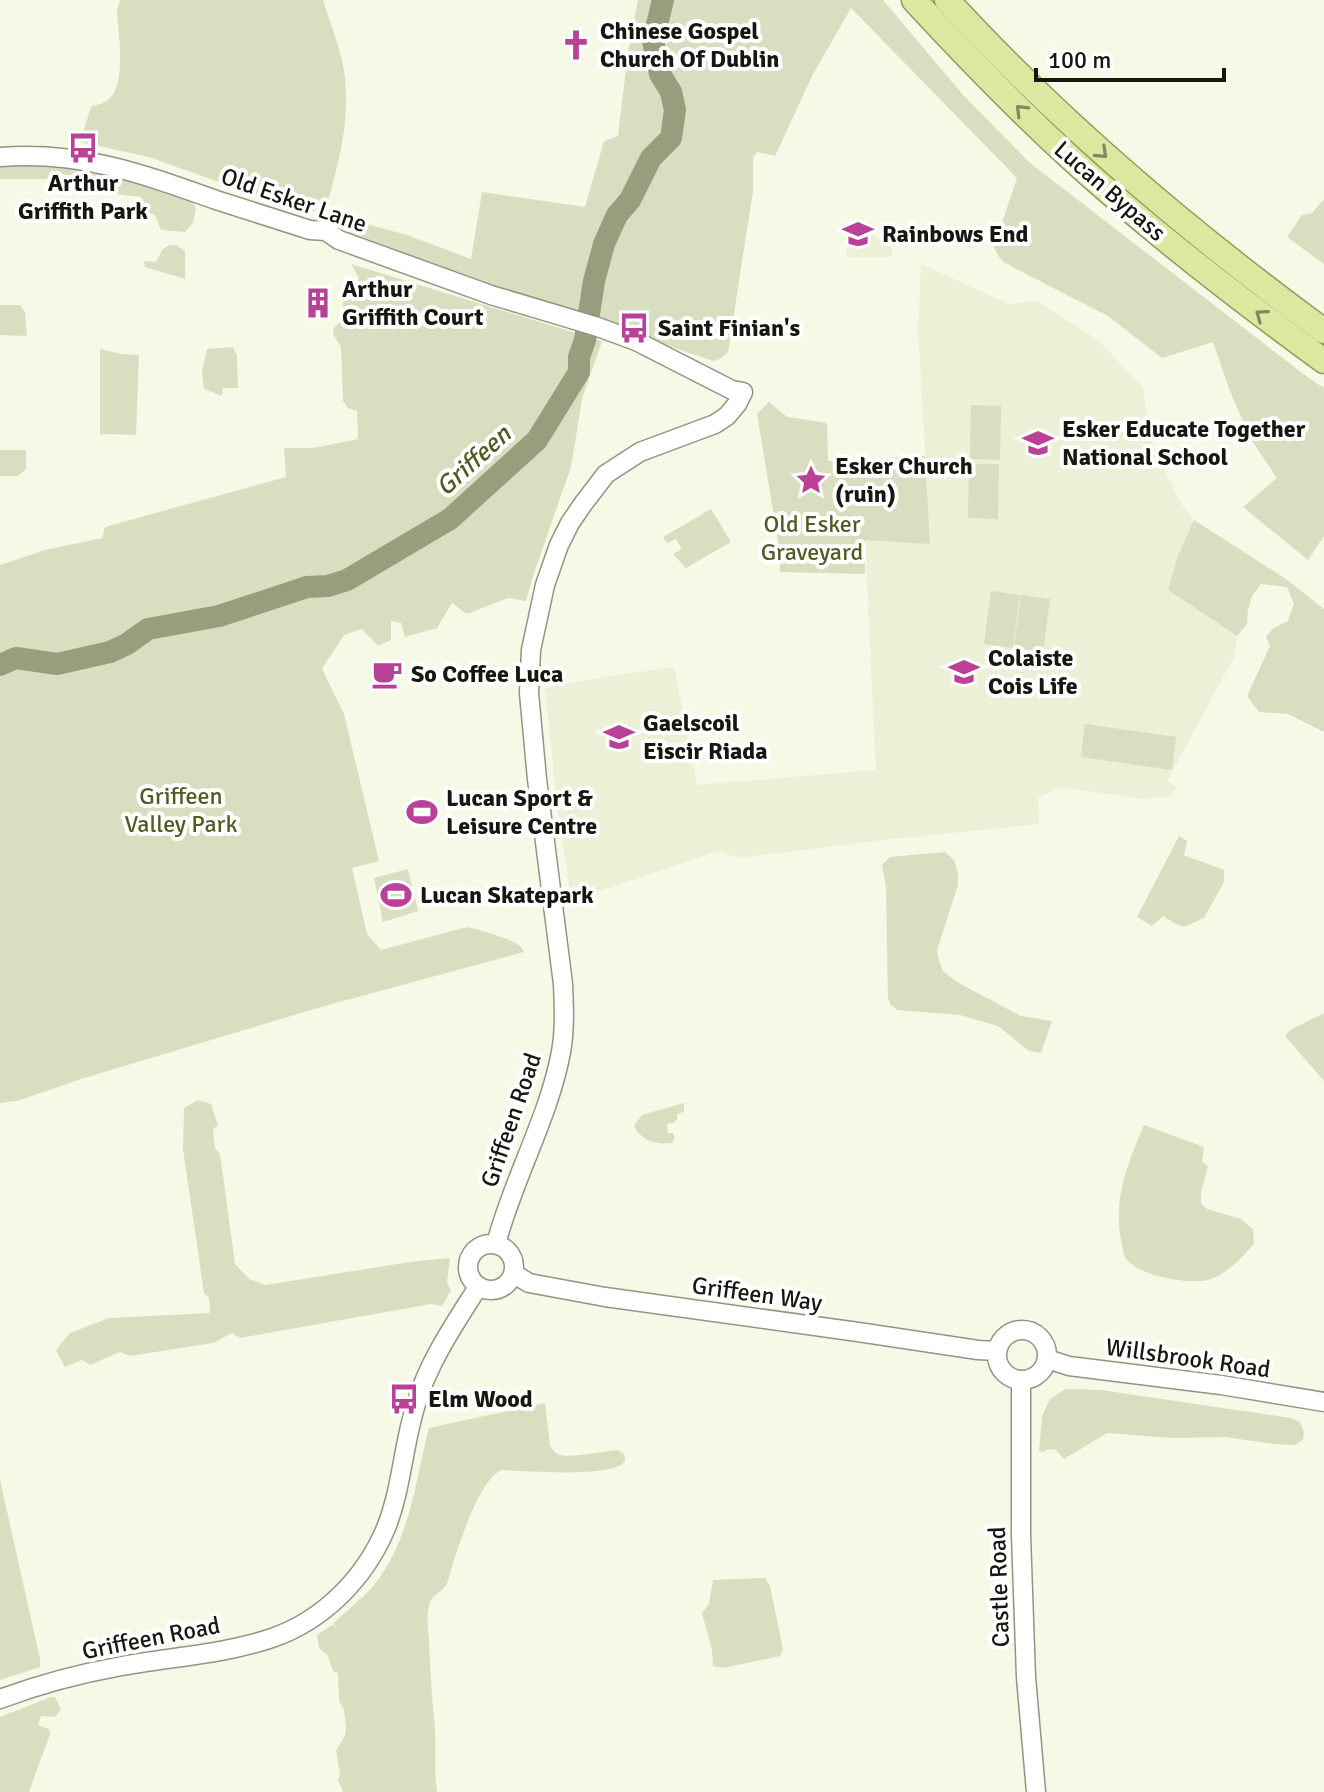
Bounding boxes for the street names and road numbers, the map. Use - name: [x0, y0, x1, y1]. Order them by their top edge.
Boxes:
- street label: Lucan Bypass: [1048, 134, 1172, 248]
- street label: Old Esker Lane: [217, 161, 371, 239]
- street label: Griffeen Road: [474, 1049, 548, 1191]
- street label: Griffeen Way: [690, 1270, 824, 1318]
- street label: Willsbrook Road: [1104, 1332, 1272, 1384]
- street label: Castle Road: [982, 1526, 1016, 1648]
- street label: Griffeen Road: [79, 1610, 223, 1666]

